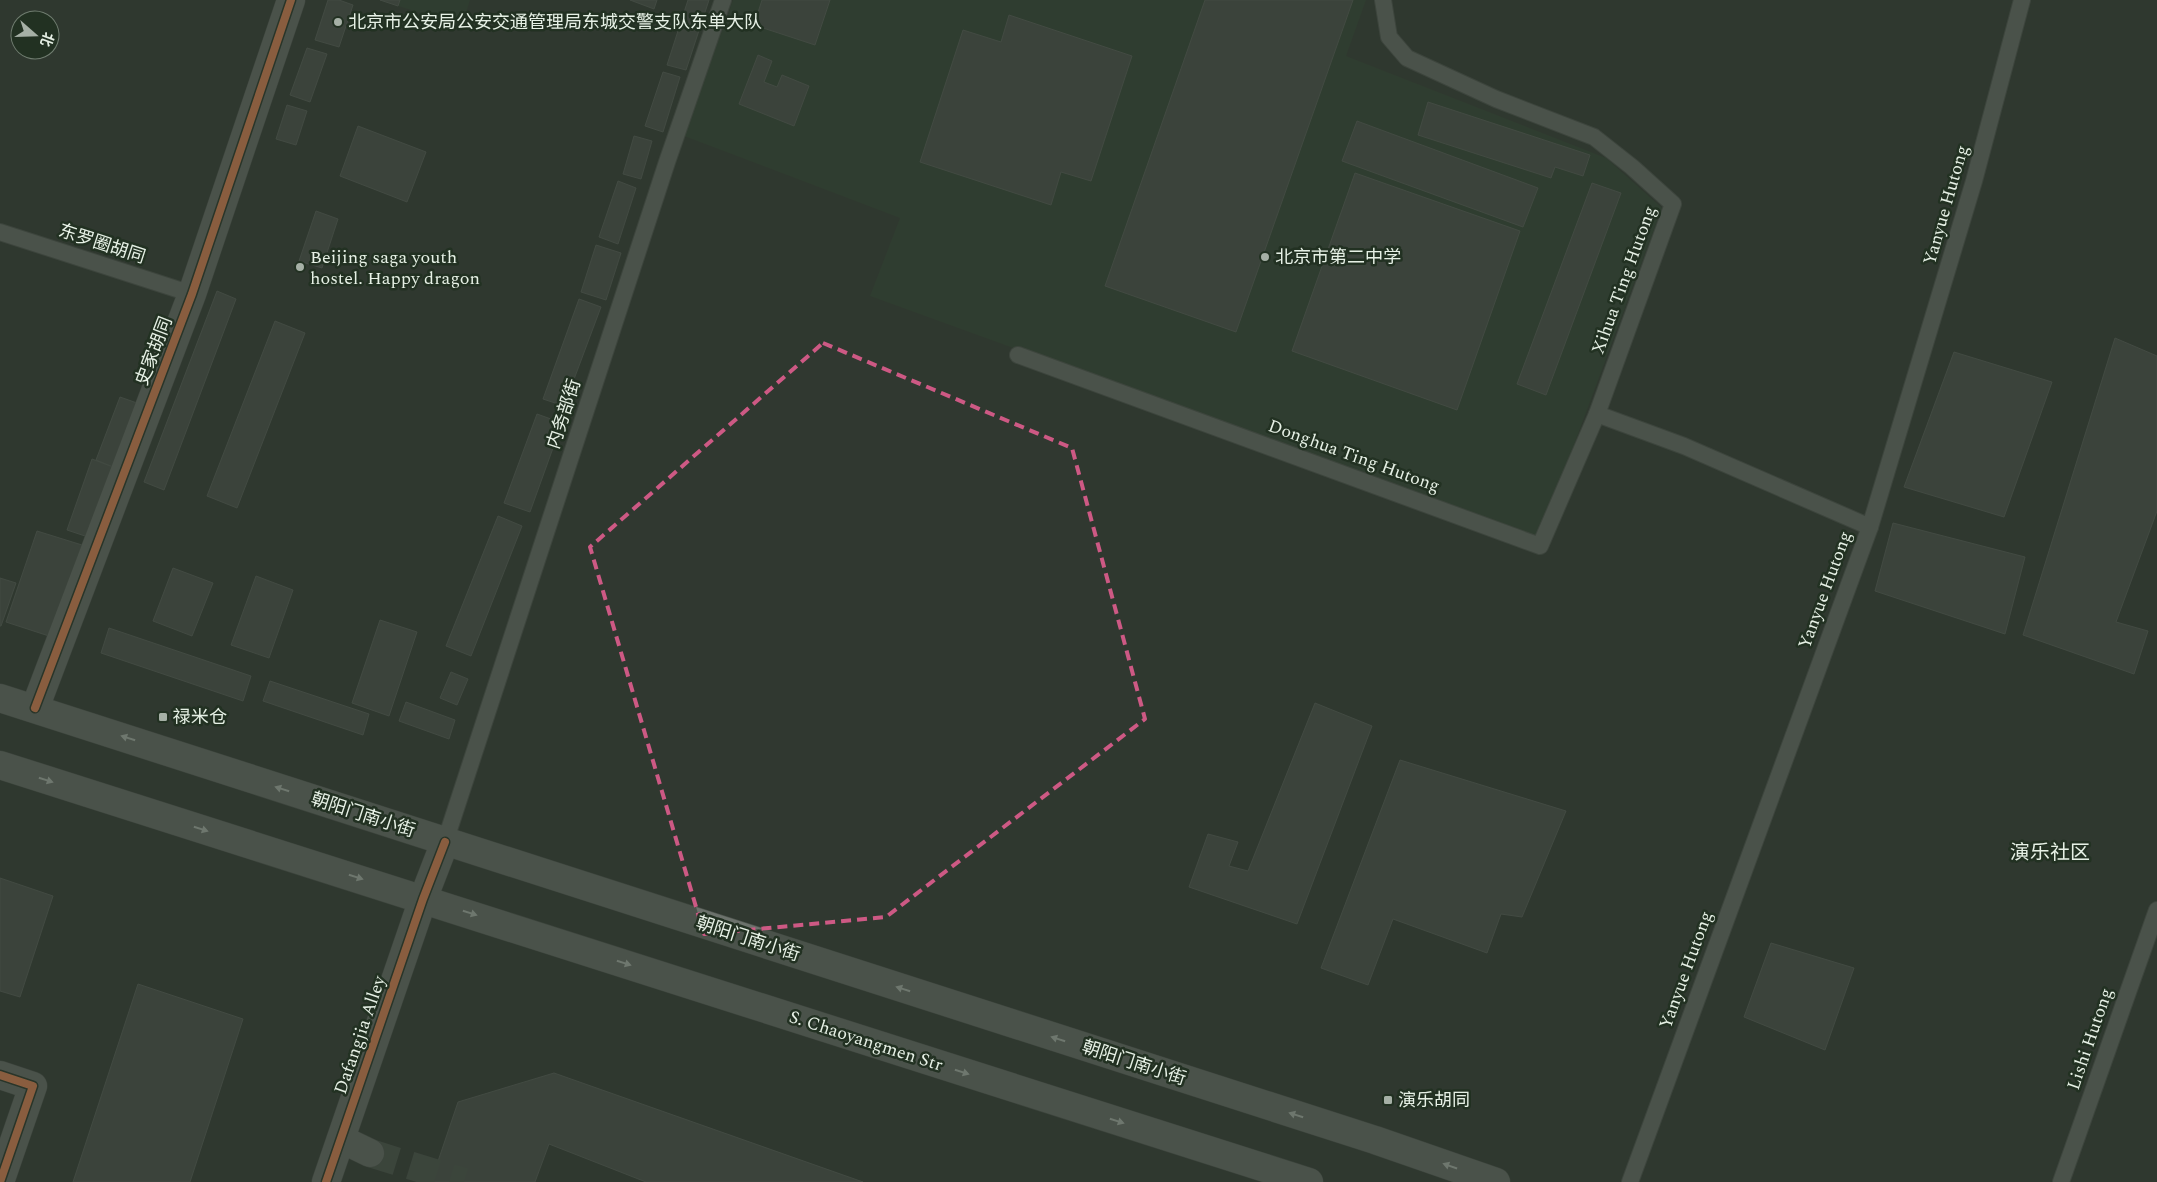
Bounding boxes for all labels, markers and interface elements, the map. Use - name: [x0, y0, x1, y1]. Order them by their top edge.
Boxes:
- place label: 北京市公安局公安交通管理局东城交警支队东单大队: [348, 9, 762, 36]
- north arrow: [10, 10, 60, 60]
- marker: 北京市公安局公安交通管理局东城交警支队东单大队: [332, 16, 344, 28]
- text: 北: [34, 29, 59, 49]
- street label: Yanyue Hutong: [1916, 142, 1976, 268]
- street label: Xihua Ting Hutong: [1585, 202, 1663, 358]
- street label: 东罗圈胡同: [55, 217, 149, 271]
- place label: Beijing saga youth hostel. Happy dragon: [310, 244, 480, 292]
- place label: 北京市第二中学: [1275, 244, 1401, 271]
- marker: 北京市第二中学: [1259, 251, 1271, 263]
- marker: Beijing saga youth hostel. Happy dragon: [294, 261, 306, 273]
- street label: 史家胡同: [128, 313, 180, 389]
- street label: 内务部街: [540, 376, 588, 452]
- street label: Donghua Ting Hutong: [1264, 412, 1444, 500]
- street label: Yanyue Hutong: [1791, 527, 1859, 653]
- place label: 禄米仓: [173, 704, 227, 731]
- marker: 禄米仓: [157, 711, 169, 723]
- one-way arrow: [120, 734, 135, 742]
- one-way arrow: [39, 776, 54, 784]
- one-way arrow: [275, 784, 290, 792]
- street label: 朝阳门南小街: [307, 785, 419, 845]
- one-way arrow: [194, 825, 209, 833]
- district label: 演乐社区: [2010, 838, 2090, 868]
- one-way arrow: [349, 874, 364, 882]
- street label: Yanyue Hutong: [1652, 907, 1720, 1033]
- street label: 朝阳门南小街: [692, 909, 804, 969]
- one-way arrow: [462, 910, 477, 918]
- one-way arrow: [617, 960, 632, 968]
- street label: Dafangjia Alley: [327, 971, 393, 1098]
- street label: Lishi Hutong: [2060, 984, 2120, 1094]
- one-way arrow: [895, 985, 910, 993]
- street label: S. Chaoyangmen Str: [786, 1003, 946, 1079]
- street label: 朝阳门南小街: [1078, 1033, 1190, 1093]
- one-way arrow: [1050, 1035, 1065, 1042]
- one-way arrow: [955, 1068, 970, 1076]
- place label: 演乐胡同: [1398, 1087, 1470, 1114]
- marker: 演乐胡同: [1382, 1094, 1394, 1106]
- one-way arrow: [1288, 1111, 1303, 1119]
- one-way arrow: [1110, 1118, 1125, 1125]
- one-way arrow: [1442, 1162, 1457, 1170]

